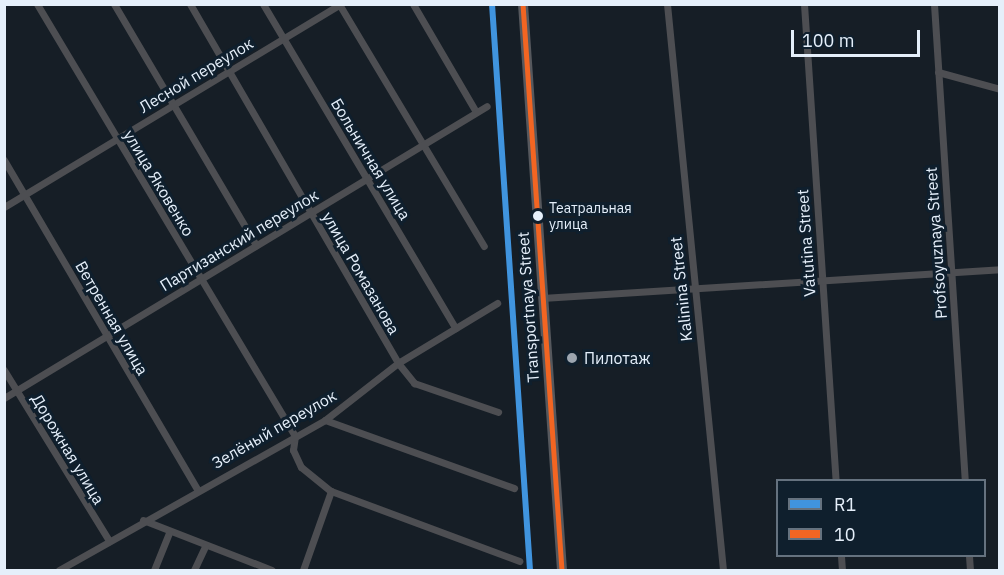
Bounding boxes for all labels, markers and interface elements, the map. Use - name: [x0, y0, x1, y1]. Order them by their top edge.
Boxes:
- scale bar: [794, 18, 923, 56]
- text: 100 m: [802, 29, 854, 52]
- street label: Лесной переулок: [135, 33, 257, 117]
- street label: Больничная улица: [327, 95, 415, 223]
- street label: улица Яковенко: [120, 126, 198, 240]
- street label: Profsoyuznaya Street: [921, 166, 951, 320]
- street label: Партизанский переулок: [156, 185, 322, 295]
- street label: Vatutina Street: [793, 189, 819, 297]
- place label: Театральная улица: [549, 200, 632, 232]
- street label: улица Ромазанова: [318, 208, 404, 338]
- marker: Театральная улица: [532, 210, 544, 222]
- street label: Transportnaya Street: [513, 231, 543, 383]
- street label: Kalinina Street: [666, 236, 696, 342]
- street label: Ветренная улица: [72, 257, 152, 379]
- place label: Пилотаж: [584, 348, 650, 368]
- marker: Пилотаж: [565, 351, 579, 365]
- street label: Зелёный переулок: [208, 386, 340, 472]
- street label: Дорожная улица: [27, 390, 109, 508]
- legend: [776, 479, 986, 557]
- text: R1: [834, 493, 856, 516]
- text: 10: [834, 523, 856, 546]

